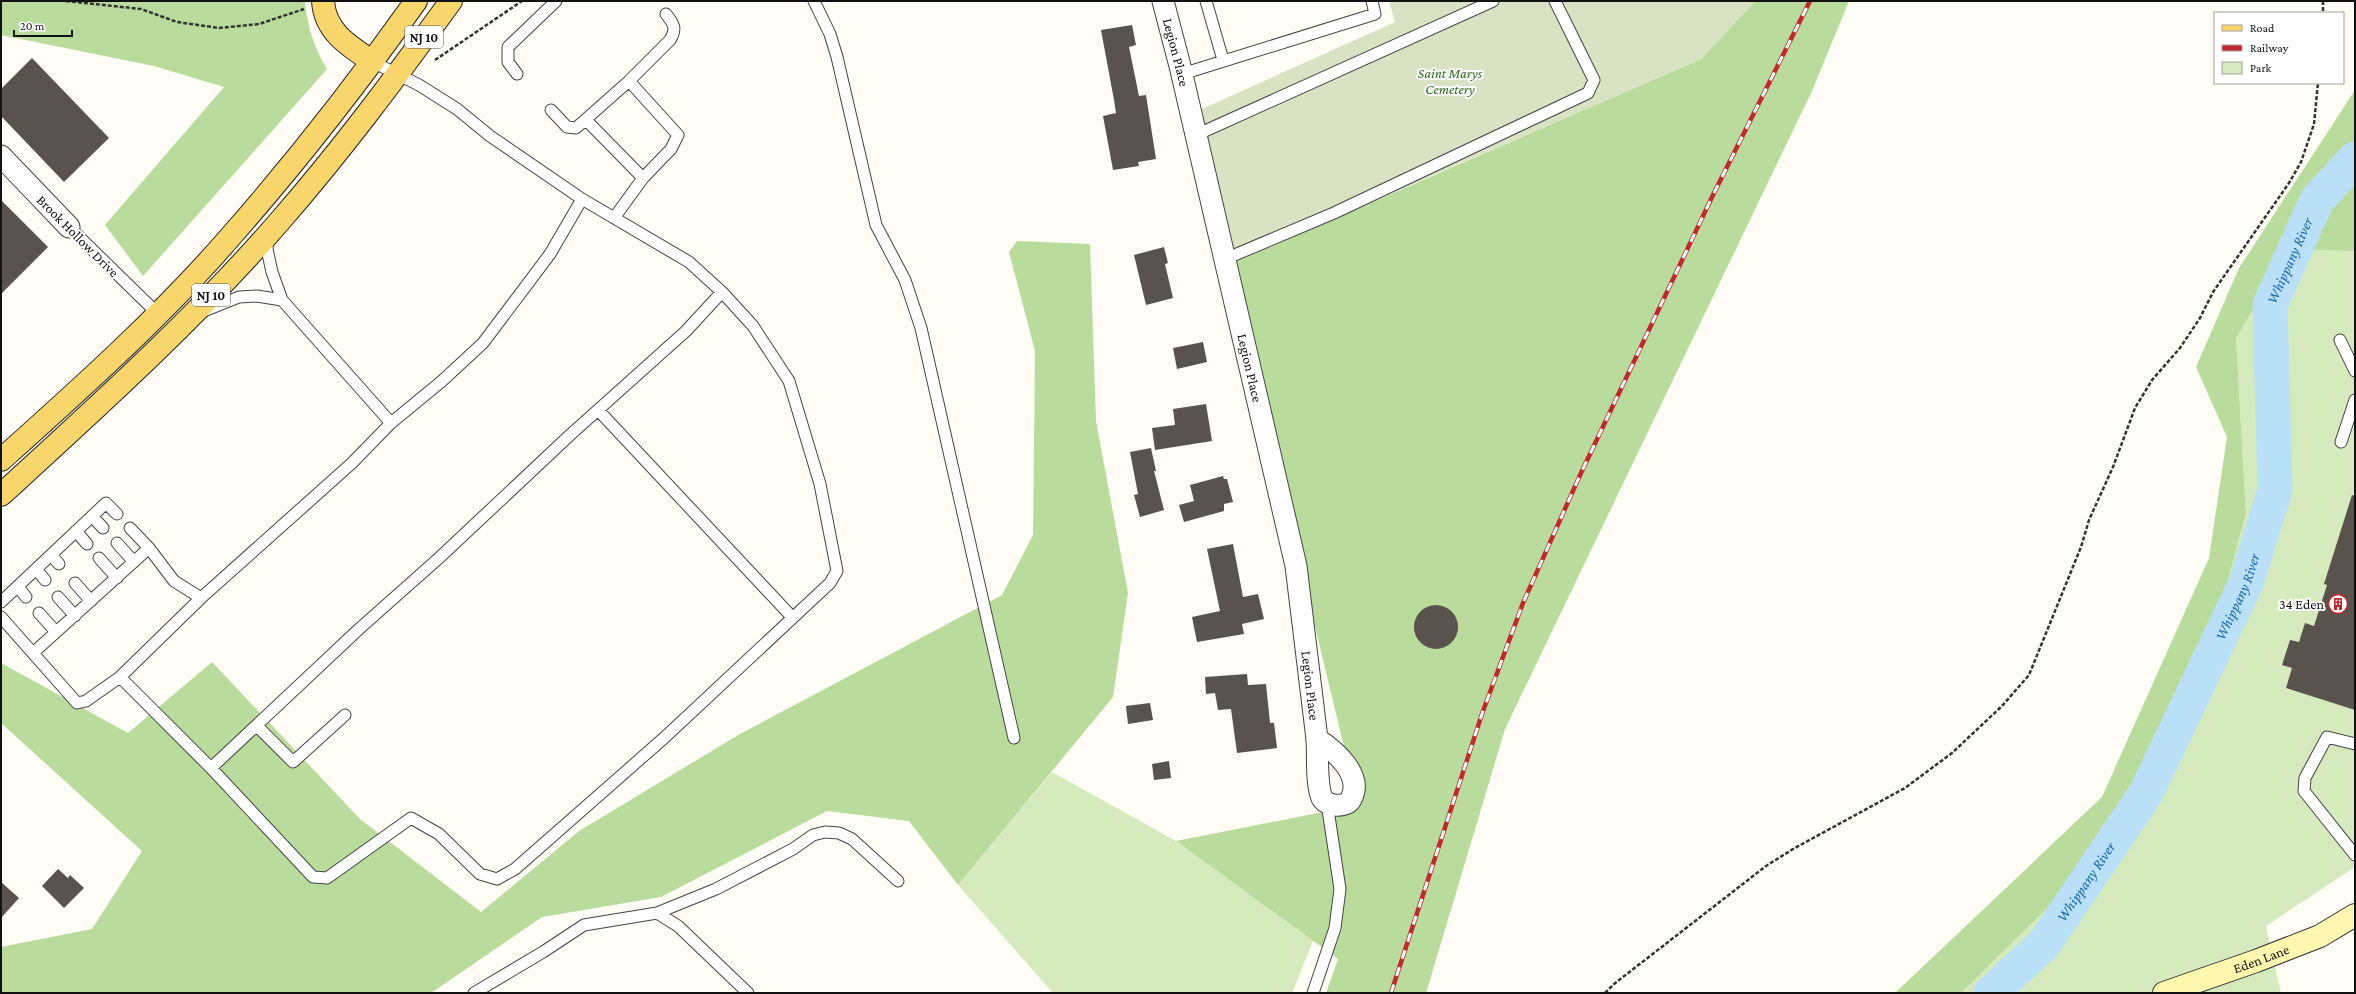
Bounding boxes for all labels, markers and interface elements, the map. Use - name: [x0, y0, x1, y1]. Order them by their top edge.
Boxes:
- scale bar: [14, 12, 72, 38]
- legend: [2214, 12, 2344, 84]
- street label: Legion Place: [1160, 16, 1192, 88]
- text: 20 m: [20, 19, 45, 33]
- text: Road: [2250, 21, 2275, 35]
- road number: NJ 10: [405, 26, 443, 48]
- text: Railway: [2250, 41, 2289, 55]
- text: Park: [2250, 61, 2272, 75]
- park label: Saint Marys Cemetery: [1418, 65, 1483, 97]
- street label: Brook Hollow Drive: [34, 192, 122, 280]
- water label: Whippany River: [2264, 215, 2316, 306]
- road number: NJ 10: [192, 284, 230, 306]
- street label: Legion Place: [1234, 332, 1266, 404]
- water label: Whippany River: [2212, 551, 2263, 643]
- building icon: 34 Eden: [2327, 593, 2349, 615]
- place label: 34 Eden: [2279, 596, 2324, 612]
- street label: Legion Place: [1298, 650, 1323, 721]
- water label: Whippany River: [2053, 839, 2119, 925]
- street label: Eden Lane: [2231, 941, 2291, 976]

